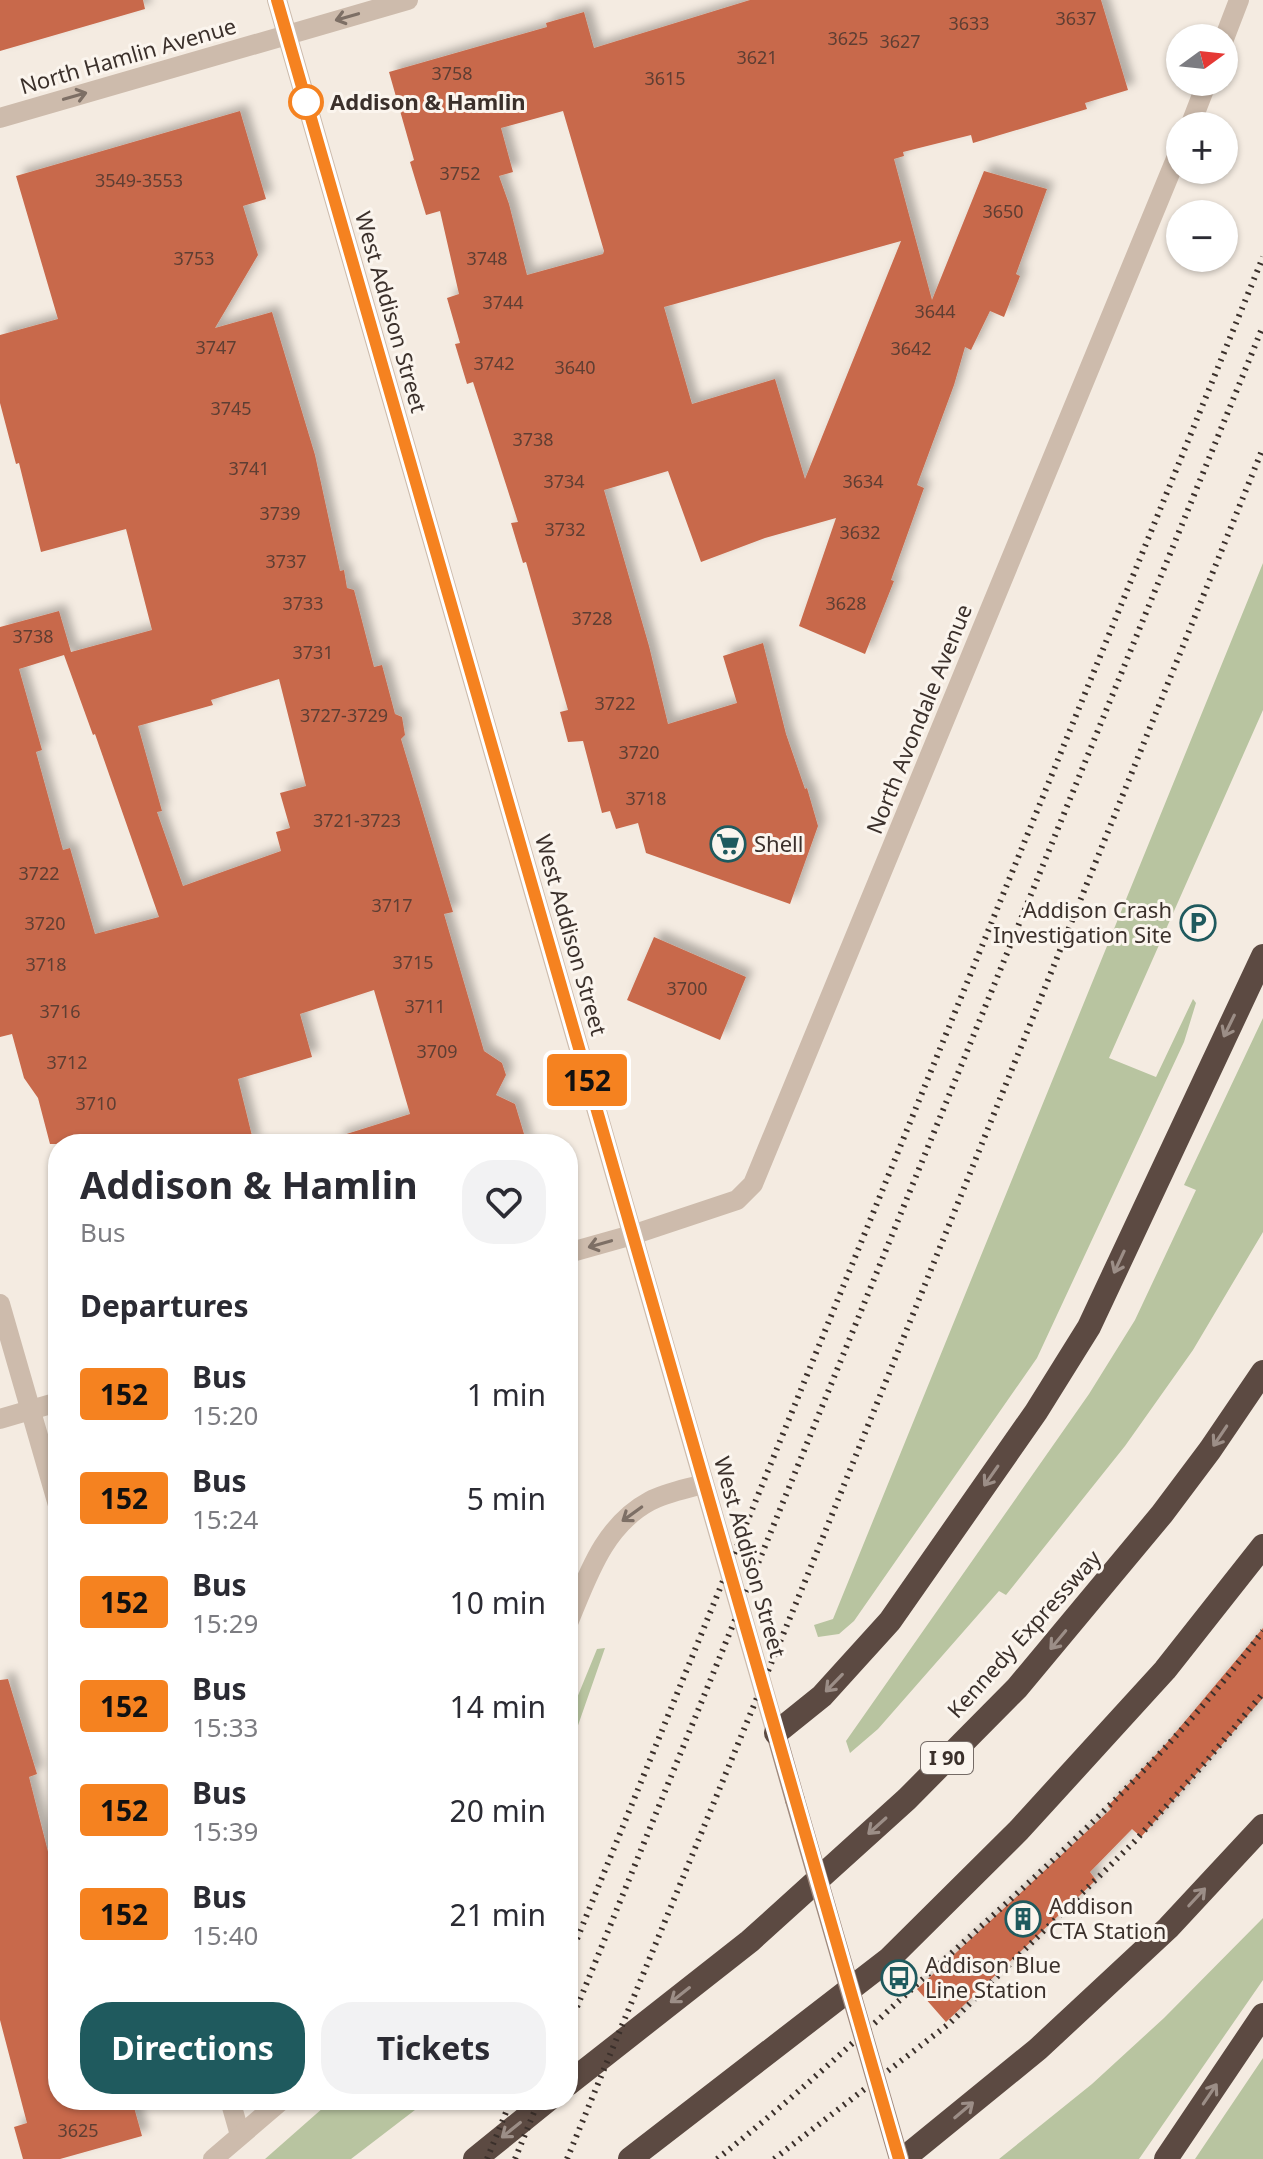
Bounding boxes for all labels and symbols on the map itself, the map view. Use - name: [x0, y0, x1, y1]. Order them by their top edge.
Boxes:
- house number: 3637: [1055, 6, 1097, 30]
- street label: North Hamlin Avenue: [16, 10, 239, 100]
- one-way arrow: [335, 11, 361, 26]
- house number: 3633: [948, 11, 990, 35]
- north arrow: [1166, 24, 1238, 96]
- house number: 3625: [827, 26, 869, 50]
- house number: 3627: [879, 29, 921, 53]
- house number: 3621: [736, 45, 778, 69]
- house number: 3758: [431, 61, 473, 85]
- house number: 3615: [644, 66, 686, 90]
- marker: Addison & Hamlin: [289, 85, 323, 119]
- place label: Addison & Hamlin: [330, 86, 526, 116]
- one-way arrow: [61, 88, 87, 103]
- house number: 3752: [439, 161, 481, 185]
- house number: 3549-3553: [95, 168, 183, 192]
- house number: 3650: [982, 199, 1024, 223]
- street label: West Addison Street: [349, 208, 435, 416]
- house number: 3753: [173, 246, 215, 270]
- house number: 3748: [466, 246, 508, 270]
- house number: 3744: [482, 290, 524, 314]
- house number: 3644: [914, 299, 956, 323]
- house number: 3747: [195, 335, 237, 359]
- house number: 3642: [890, 336, 932, 360]
- house number: 3742: [473, 351, 515, 375]
- house number: 3640: [554, 355, 596, 379]
- house number: 3745: [210, 396, 252, 420]
- house number: 3738: [512, 427, 554, 451]
- house number: 3741: [228, 456, 270, 480]
- house number: 3734: [543, 469, 585, 493]
- house number: 3634: [842, 469, 884, 493]
- house number: 3739: [259, 501, 301, 525]
- house number: 3732: [544, 517, 586, 541]
- house number: 3632: [839, 520, 881, 544]
- house number: 3737: [265, 549, 307, 573]
- house number: 3733: [282, 591, 324, 615]
- house number: 3628: [825, 591, 867, 615]
- street label: North Avondale Avenue: [858, 599, 978, 838]
- house number: 3728: [571, 606, 613, 630]
- house number: 3738: [12, 624, 54, 648]
- house number: 3731: [292, 640, 334, 664]
- house number: 3722: [594, 691, 636, 715]
- house number: 3727-3729: [300, 703, 388, 727]
- house number: 3720: [618, 740, 660, 764]
- house number: 3718: [625, 786, 667, 810]
- house number: 3721-3723: [313, 808, 401, 832]
- supermarket icon: Shell: [709, 825, 747, 863]
- place label: Shell: [754, 828, 803, 858]
- street label: West Addison Street: [529, 831, 615, 1039]
- house number: 3722: [18, 861, 60, 885]
- house number: 3717: [371, 893, 413, 917]
- place label: Addison Crash Investigation Site: [993, 894, 1172, 949]
- parking icon: Addison Crash Investigation Site: [1179, 904, 1217, 942]
- house number: 3720: [24, 911, 66, 935]
- house number: 3715: [392, 950, 434, 974]
- house number: 3718: [25, 952, 67, 976]
- house number: 3700: [666, 976, 708, 1000]
- house number: 3711: [404, 994, 446, 1018]
- house number: 3716: [39, 999, 81, 1023]
- one-way arrow: [1220, 1014, 1235, 1037]
- house number: 3709: [416, 1039, 458, 1063]
- house number: 3712: [46, 1050, 88, 1074]
- line badge: 152: [541, 1054, 633, 1106]
- house number: 3710: [75, 1091, 117, 1115]
- one-way arrow: [587, 1237, 613, 1252]
- one-way arrow: [1111, 1250, 1126, 1274]
- one-way arrow: [1211, 1425, 1228, 1447]
- street label: West Addison Street: [708, 1453, 794, 1661]
- one-way arrow: [983, 1464, 999, 1486]
- one-way arrow: [622, 1505, 643, 1522]
- street label: Kennedy Expressway: [940, 1542, 1107, 1724]
- one-way arrow: [1049, 1629, 1067, 1650]
- one-way arrow: [825, 1673, 844, 1693]
- road number: I 90: [921, 1742, 973, 1774]
- one-way arrow: [867, 1817, 887, 1836]
- one-way arrow: [1187, 1887, 1206, 1907]
- place label: Addison CTA Station: [1049, 1890, 1166, 1945]
- building icon: Addison CTA Station: [1004, 1900, 1042, 1938]
- place label: Addison Blue Line Station: [925, 1949, 1061, 2004]
- bus stop icon: Addison Blue Line Station: [880, 1959, 918, 1997]
- one-way arrow: [670, 1987, 691, 2004]
- one-way arrow: [1202, 2084, 1218, 2106]
- one-way arrow: [953, 2102, 974, 2119]
- house number: 3625: [57, 2118, 99, 2142]
- one-way arrow: [501, 2121, 522, 2138]

